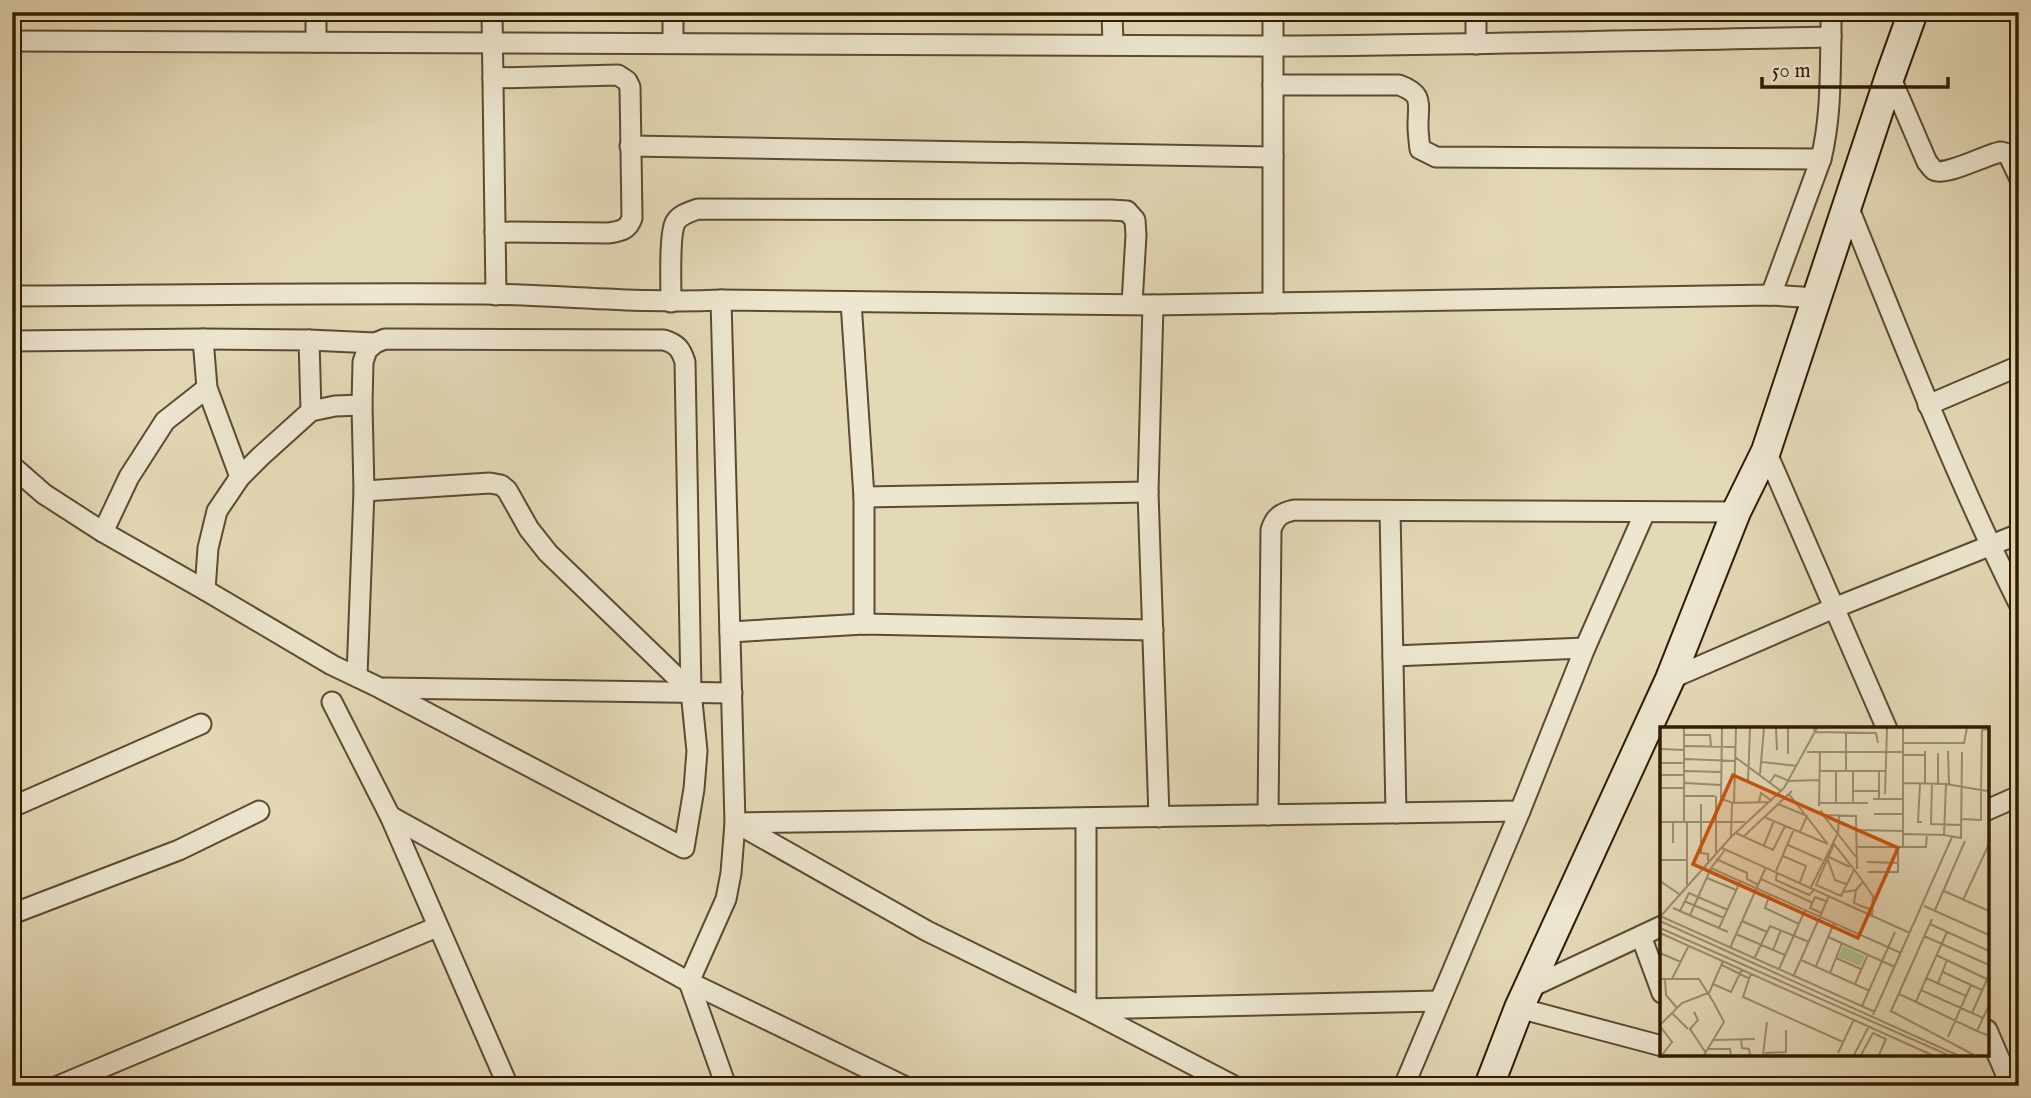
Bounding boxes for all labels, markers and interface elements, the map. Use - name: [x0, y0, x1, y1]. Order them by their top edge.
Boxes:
- scale bar: [1762, 46, 1947, 90]
- text: 50 m: [1772, 58, 1811, 85]
- inset map: [1660, 727, 1989, 1056]

